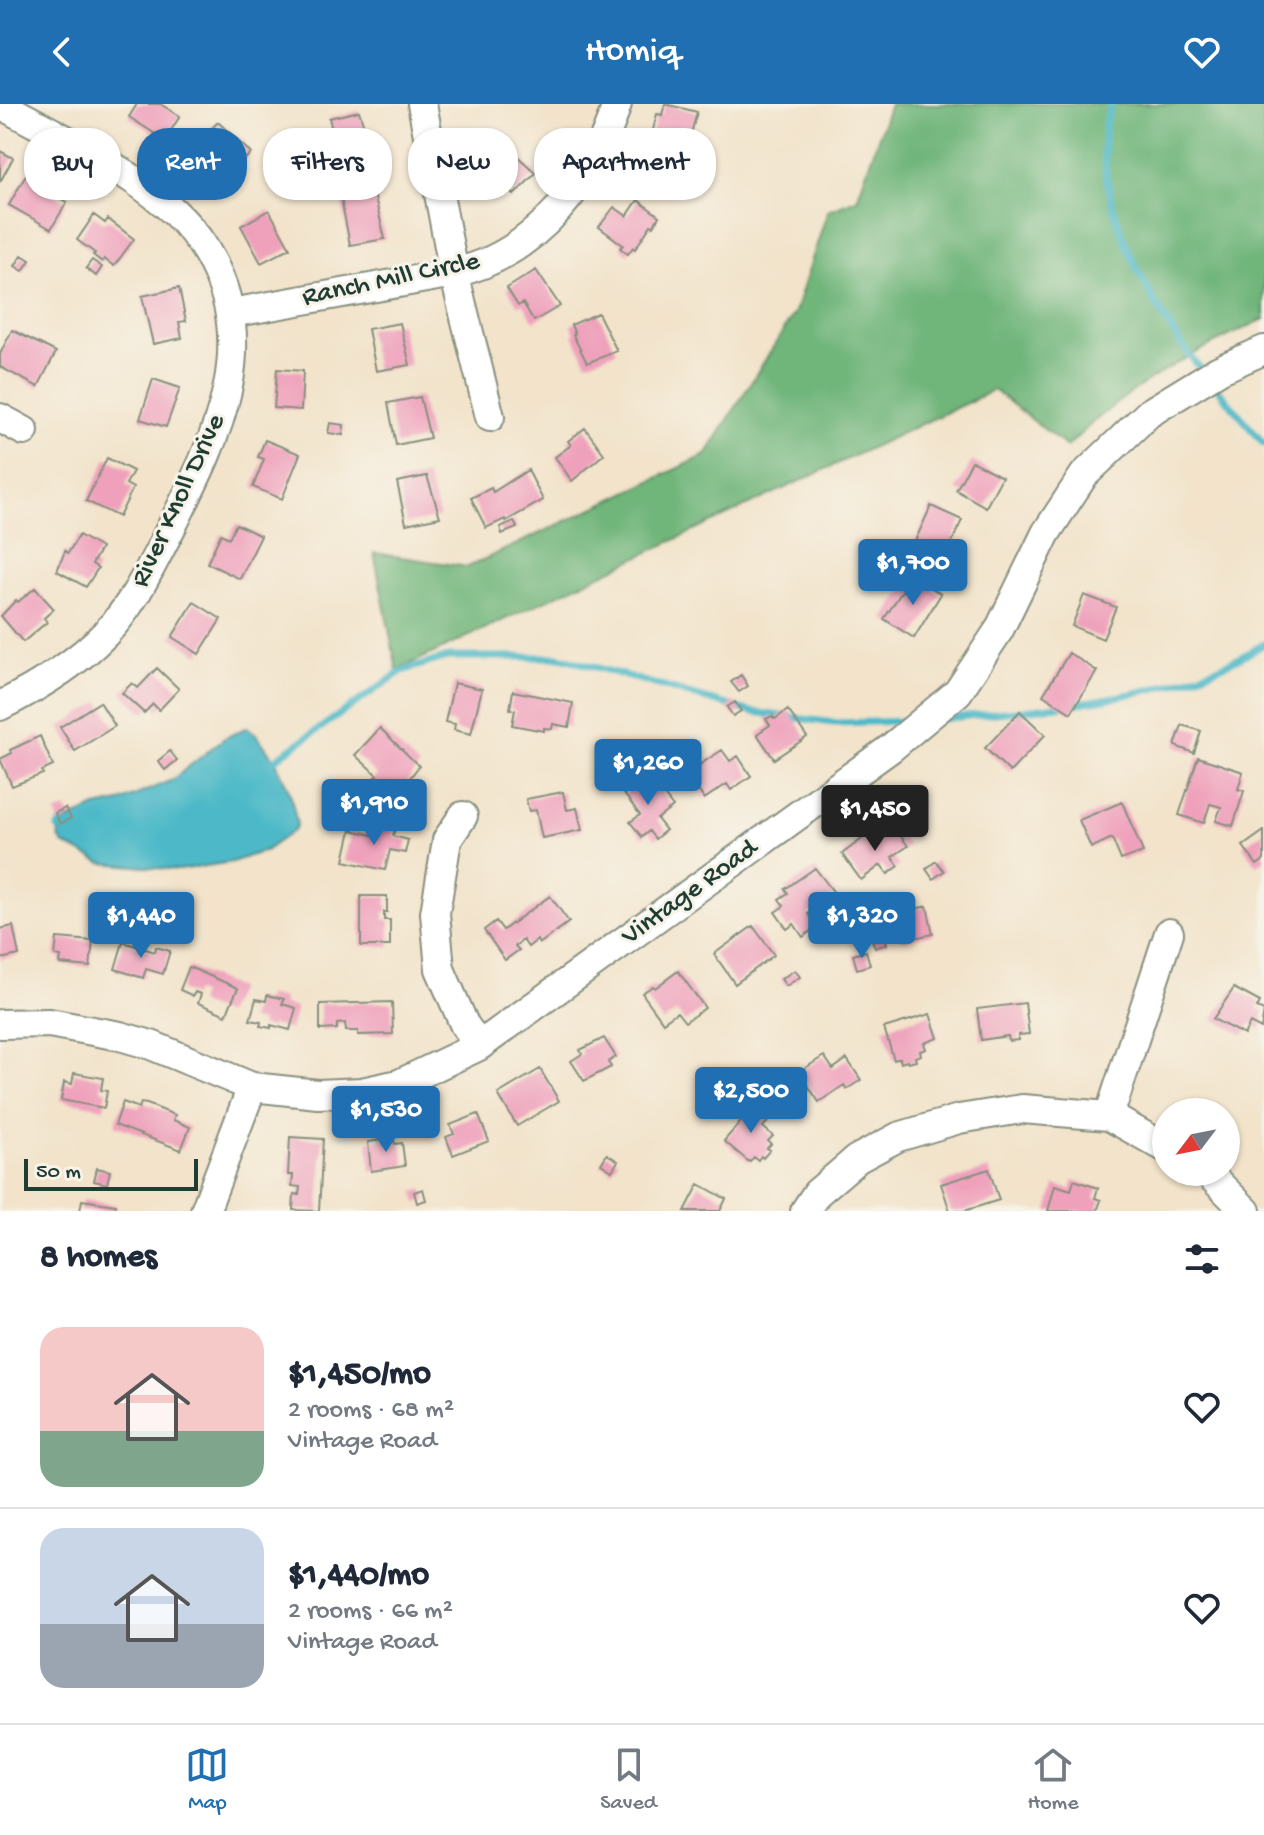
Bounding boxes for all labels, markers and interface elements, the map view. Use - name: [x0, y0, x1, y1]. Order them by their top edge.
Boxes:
- icon: back: [40, 30, 84, 74]
- icon: heart: [1180, 30, 1224, 74]
- text: Homiq: [585, 31, 679, 74]
- chip: Buy: [24, 128, 121, 200]
- chip: Rent: [137, 128, 247, 200]
- chip: Filters: [263, 128, 392, 200]
- chip: New: [408, 128, 518, 200]
- chip: Apartment: [534, 128, 716, 200]
- street label: Ranch Mill Circle: [299, 245, 483, 315]
- street label: River Knoll Drive: [124, 409, 234, 593]
- pin: $1,700: [848, 539, 978, 607]
- text: $1,700: [876, 549, 950, 580]
- pin: $1,260: [583, 739, 713, 807]
- text: $1,260: [612, 749, 684, 780]
- pin: $1,910: [309, 779, 439, 847]
- pin: $1,450: [810, 785, 940, 853]
- text: $1,910: [340, 789, 408, 820]
- text: $1,450: [839, 795, 911, 826]
- street label: Vintage Road: [615, 831, 767, 954]
- pin: $1,440: [76, 892, 206, 960]
- pin: $1,320: [797, 892, 927, 960]
- text: $1,440: [106, 902, 176, 933]
- text: $1,320: [826, 902, 898, 933]
- pin: $2,500: [686, 1067, 816, 1135]
- text: $2,500: [713, 1077, 789, 1108]
- pin: $1,530: [321, 1086, 451, 1154]
- text: $1,530: [350, 1096, 422, 1127]
- north arrow: [1152, 1098, 1240, 1186]
- map controls: [1152, 1098, 1240, 1186]
- scale bar: [24, 1155, 198, 1191]
- text: 50 m: [36, 1160, 81, 1186]
- icon: filters: [1180, 1237, 1224, 1281]
- text: 8 homes: [40, 1239, 157, 1279]
- text: $1,450/mo: [288, 1356, 431, 1396]
- icon: home: [104, 1359, 200, 1455]
- icon: heart: [1180, 1385, 1224, 1429]
- text: 2 rooms · 68 m²: [288, 1396, 454, 1427]
- text: Vintage Road: [288, 1427, 437, 1458]
- text: $1,440/mo: [288, 1557, 429, 1597]
- icon: home: [104, 1560, 200, 1656]
- icon: heart: [1180, 1586, 1224, 1630]
- text: 2 rooms · 66 m²: [288, 1597, 453, 1628]
- text: Vintage Road: [288, 1628, 437, 1659]
- tab: Map: [185, 1743, 229, 1817]
- tab: Saved: [600, 1743, 657, 1817]
- tab: Home: [1028, 1743, 1079, 1817]

